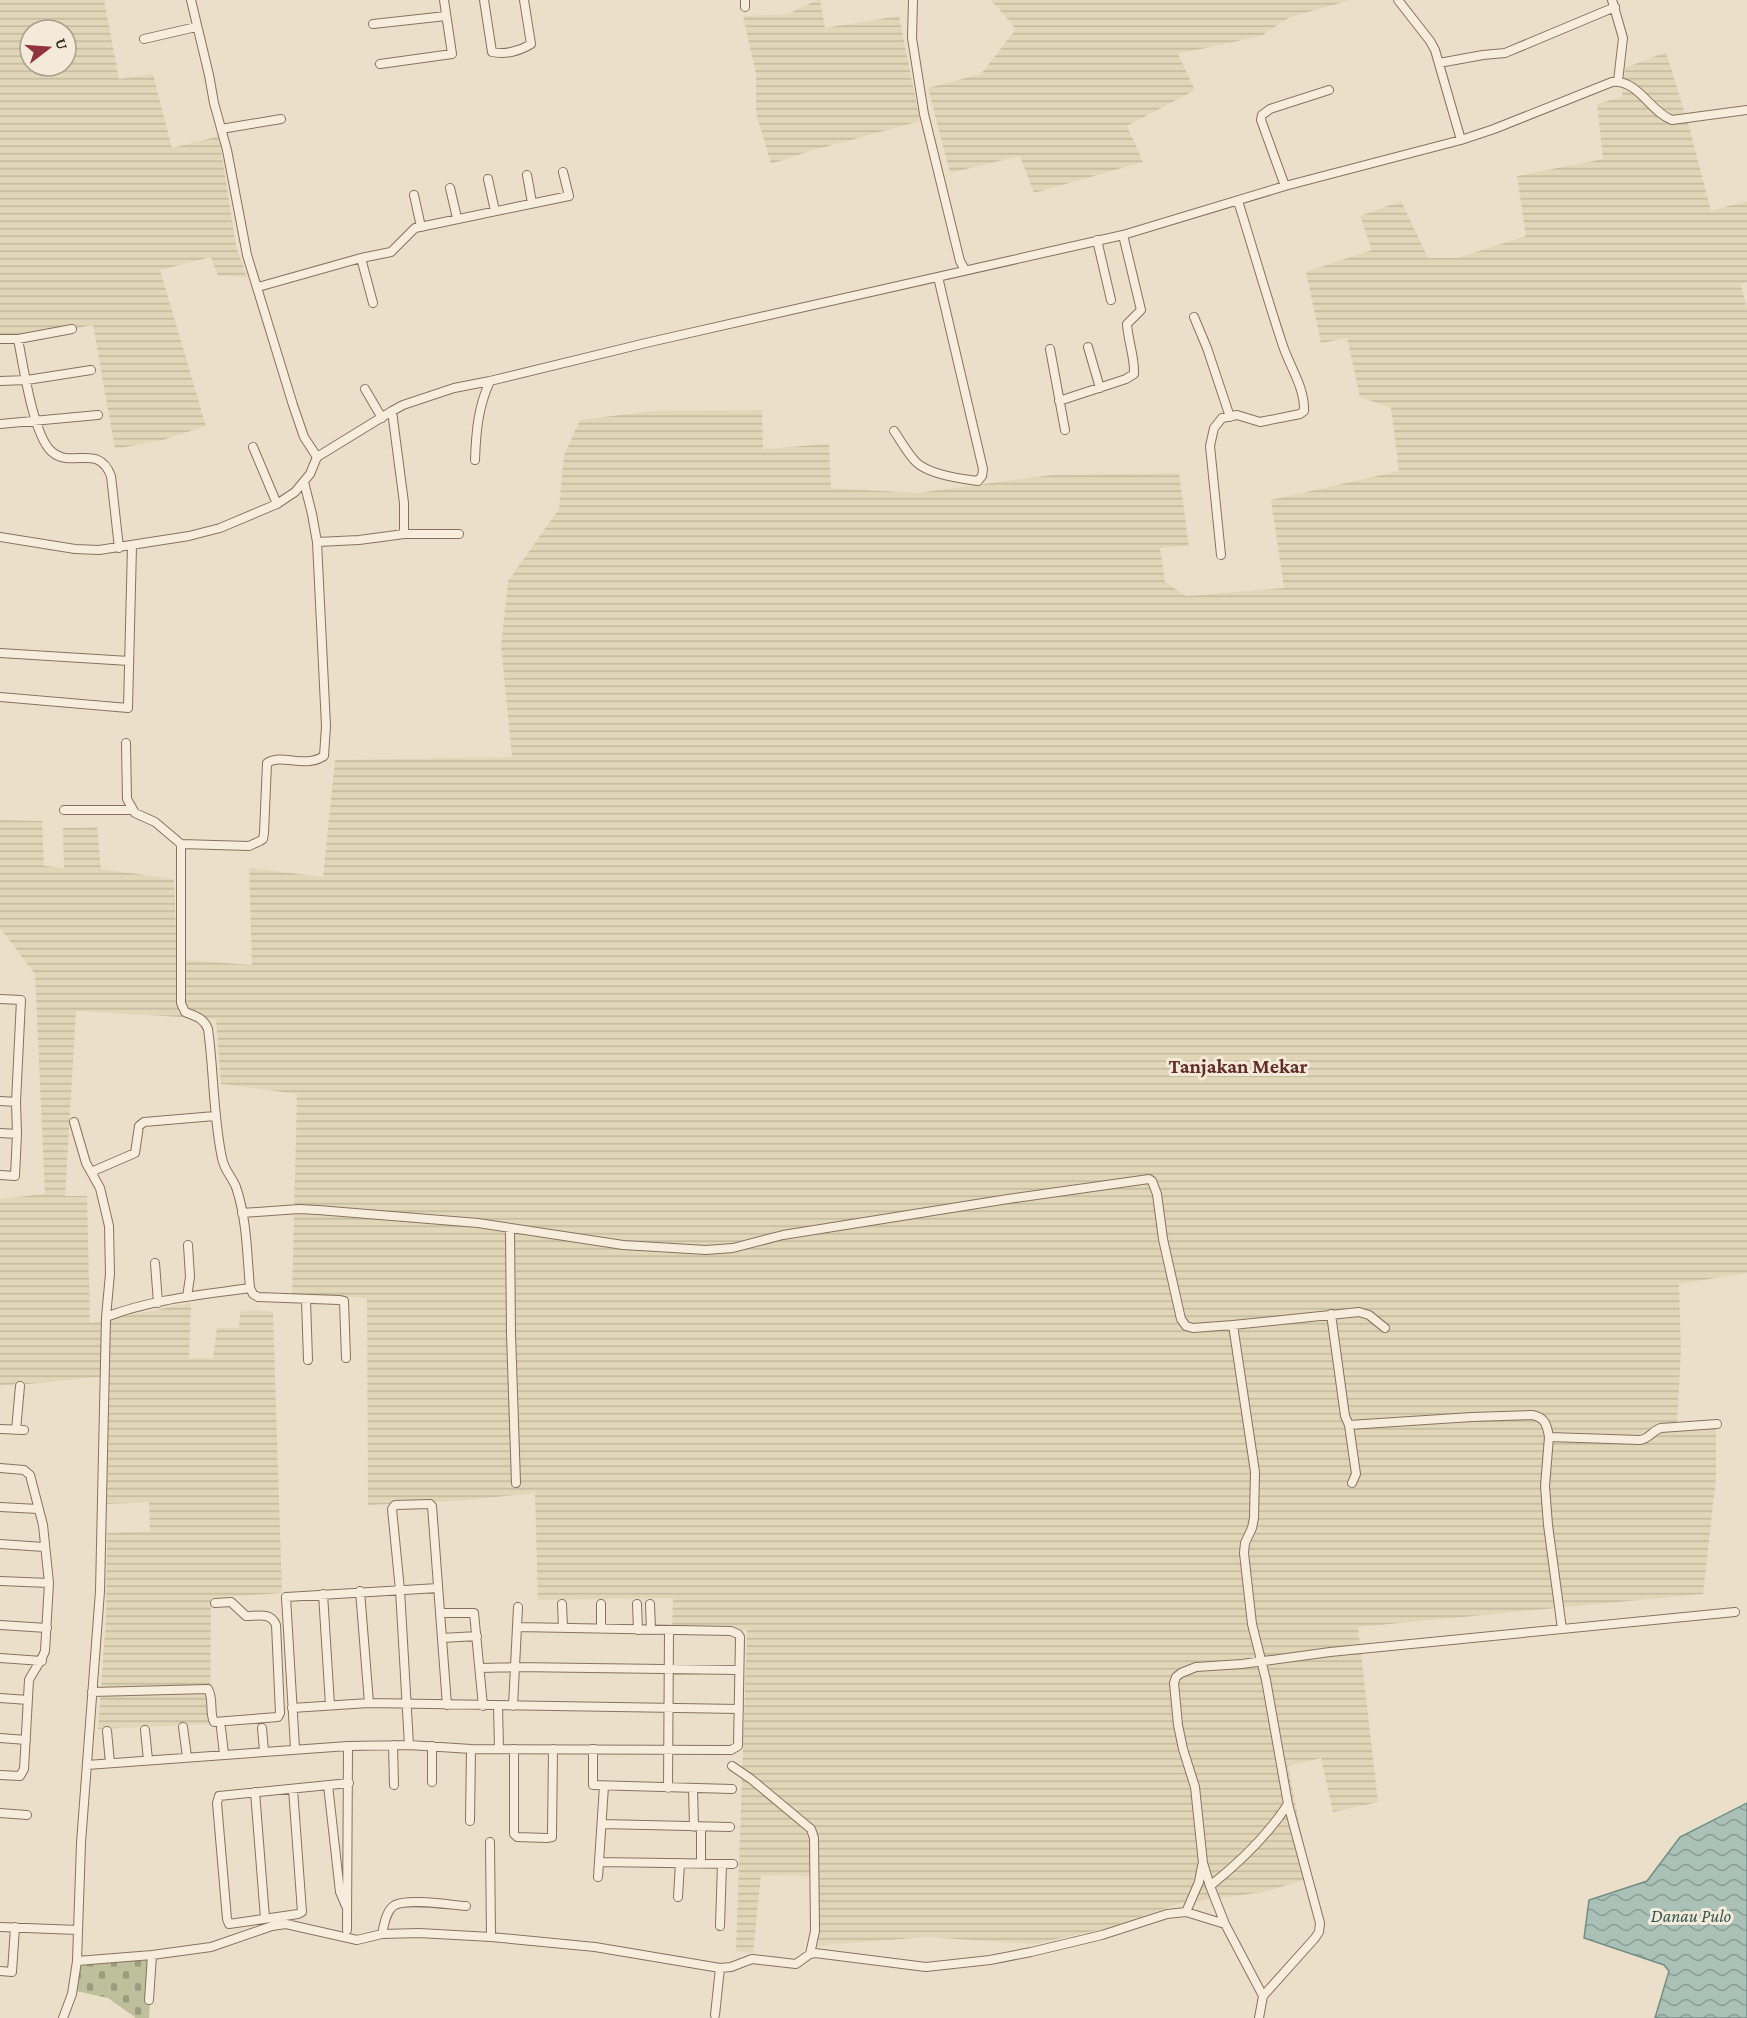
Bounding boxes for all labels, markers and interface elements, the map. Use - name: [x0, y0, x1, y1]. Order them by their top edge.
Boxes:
- north arrow: [18, 18, 78, 78]
- text: U: [52, 36, 72, 52]
- district label: Tanjakan Mekar: [1169, 1055, 1307, 1078]
- water label: Danau Pulo: [1651, 1906, 1732, 1926]

